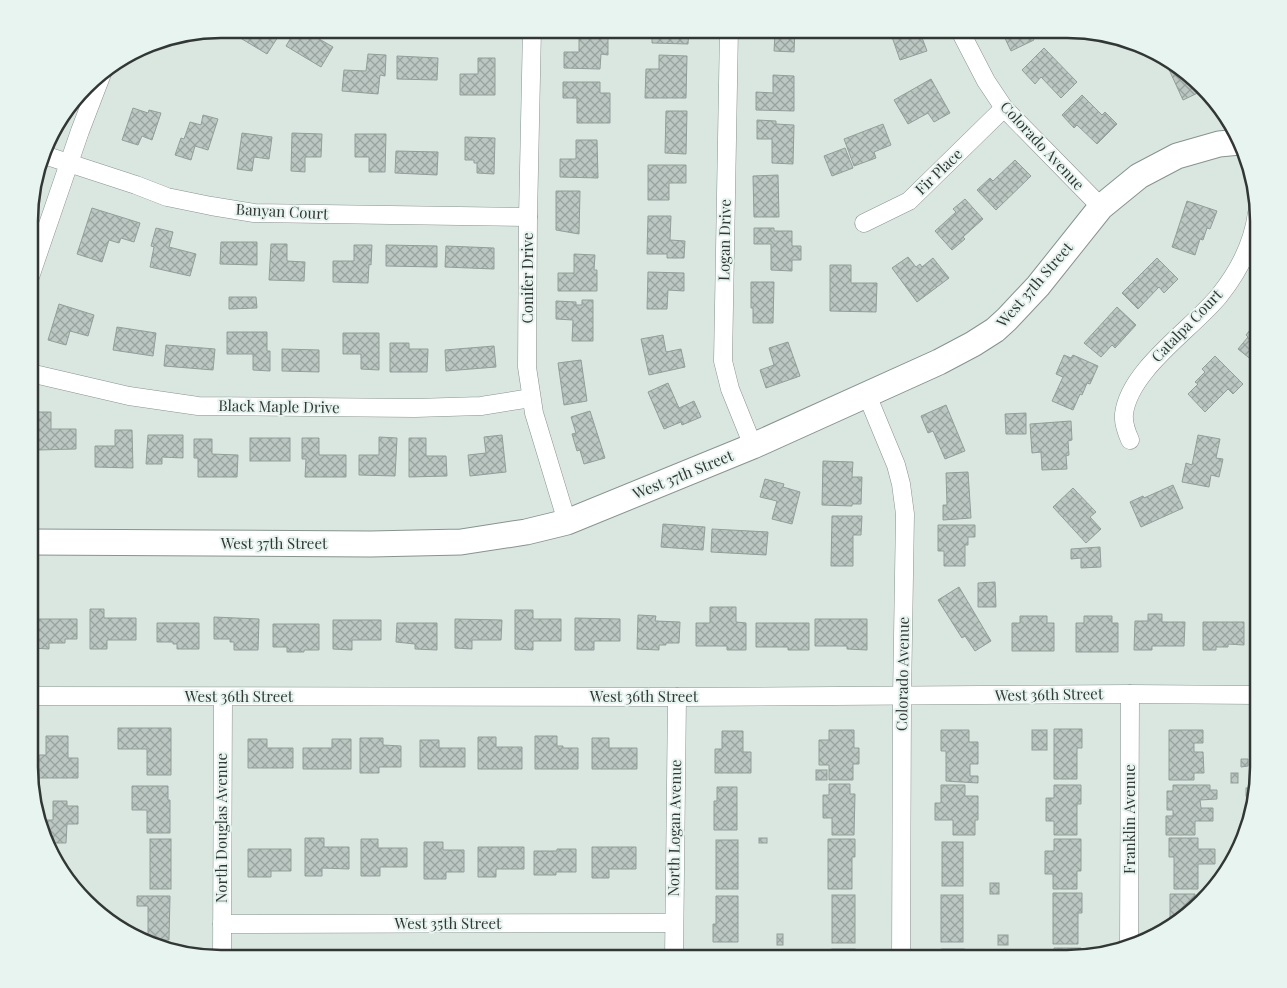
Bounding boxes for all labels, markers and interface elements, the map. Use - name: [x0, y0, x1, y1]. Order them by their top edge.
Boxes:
- street label: Colorado Avenue: [996, 97, 1089, 194]
- street label: Fir Place: [910, 144, 966, 199]
- street label: Banyan Court: [235, 199, 329, 223]
- street label: Logan Drive: [713, 199, 735, 281]
- street label: Conifer Drive: [517, 232, 537, 324]
- street label: West 37th Street: [991, 237, 1077, 332]
- street label: Catalpa Court: [1146, 284, 1227, 366]
- street label: Black Maple Drive: [218, 395, 340, 417]
- street label: West 37th Street: [629, 445, 736, 504]
- street label: West 37th Street: [220, 533, 328, 553]
- street label: Colorado Avenue: [891, 617, 913, 731]
- street label: West 36th Street: [994, 683, 1104, 705]
- street label: West 36th Street: [184, 686, 294, 706]
- street label: West 36th Street: [589, 686, 699, 706]
- street label: North Douglas Avenue: [211, 753, 231, 903]
- street label: North Logan Avenue: [663, 759, 685, 897]
- street label: Franklin Avenue: [1119, 764, 1139, 874]
- street label: West 35th Street: [394, 913, 502, 933]

